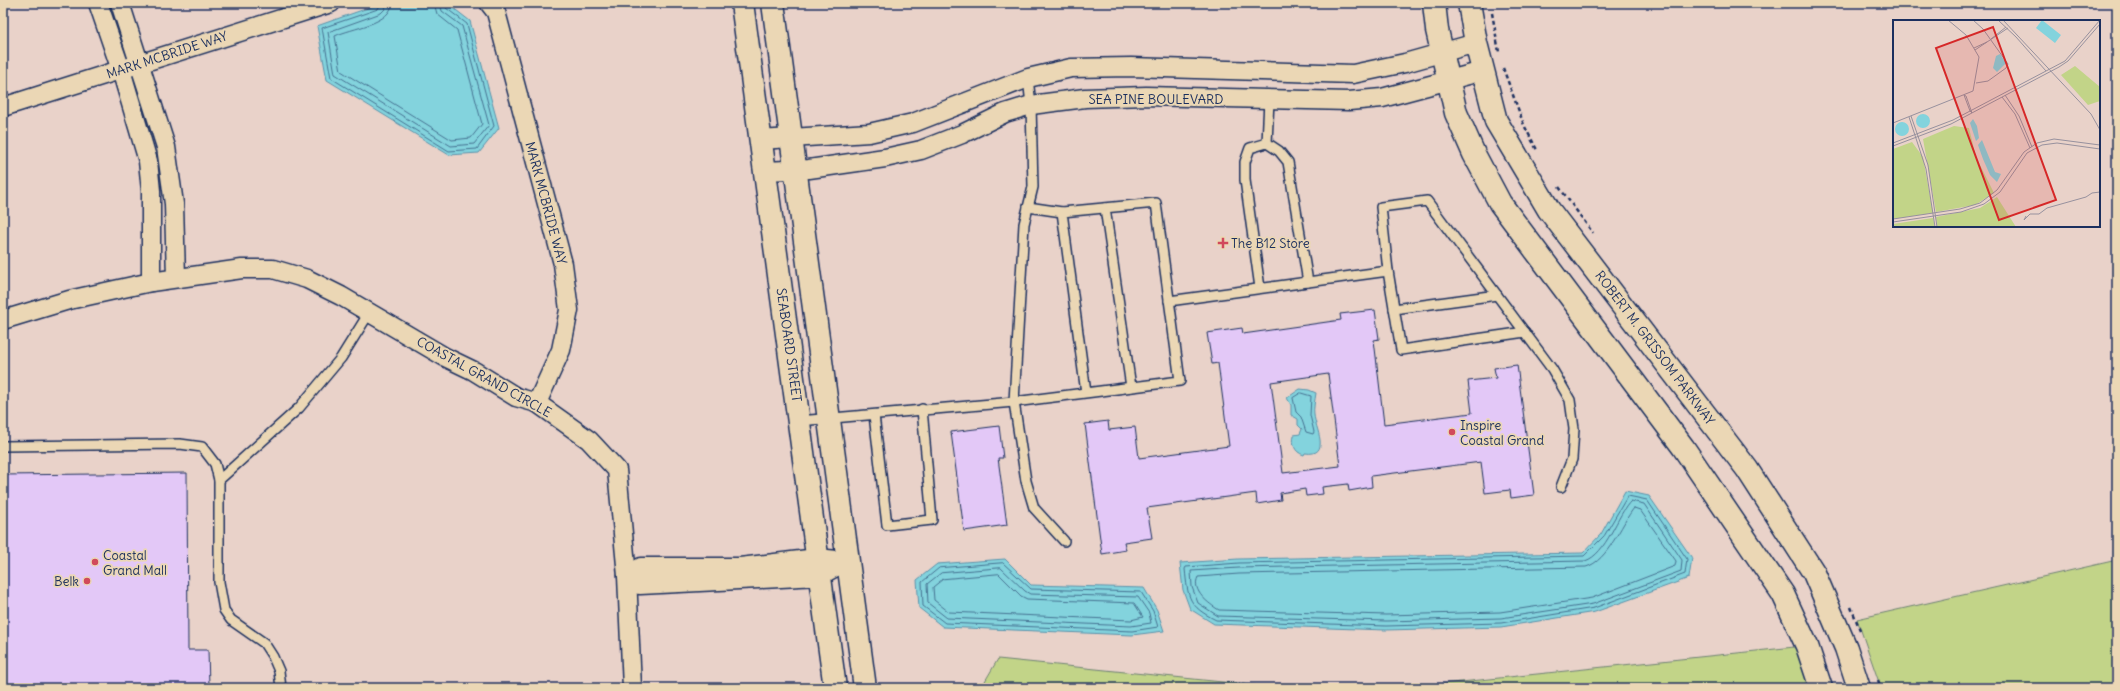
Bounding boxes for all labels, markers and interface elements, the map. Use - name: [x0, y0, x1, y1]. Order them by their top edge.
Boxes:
- inset map: [1893, 20, 2100, 227]
- street label: MARK MCBRIDE WAY: [104, 27, 230, 83]
- street label: SEA PINE BOULEVARD: [1088, 91, 1224, 108]
- street label: MARK MCBRIDE WAY: [521, 140, 571, 266]
- place label: The B12 Store: [1231, 235, 1310, 252]
- marker: The B12 Store: [1218, 238, 1228, 248]
- street label: ROBERT M. GRISSOM PARKWAY: [1591, 268, 1719, 428]
- street label: SEABOARD STREET: [773, 287, 805, 403]
- street label: COASTAL GRAND CIRCLE: [414, 333, 555, 421]
- place label: Inspire Coastal Grand: [1460, 417, 1544, 449]
- marker: Inspire Coastal Grand: [1447, 427, 1457, 437]
- place label: Coastal Grand Mall: [103, 547, 167, 579]
- marker: Coastal Grand Mall: [90, 557, 100, 567]
- place label: Belk: [54, 573, 79, 590]
- marker: Belk: [82, 576, 92, 586]

